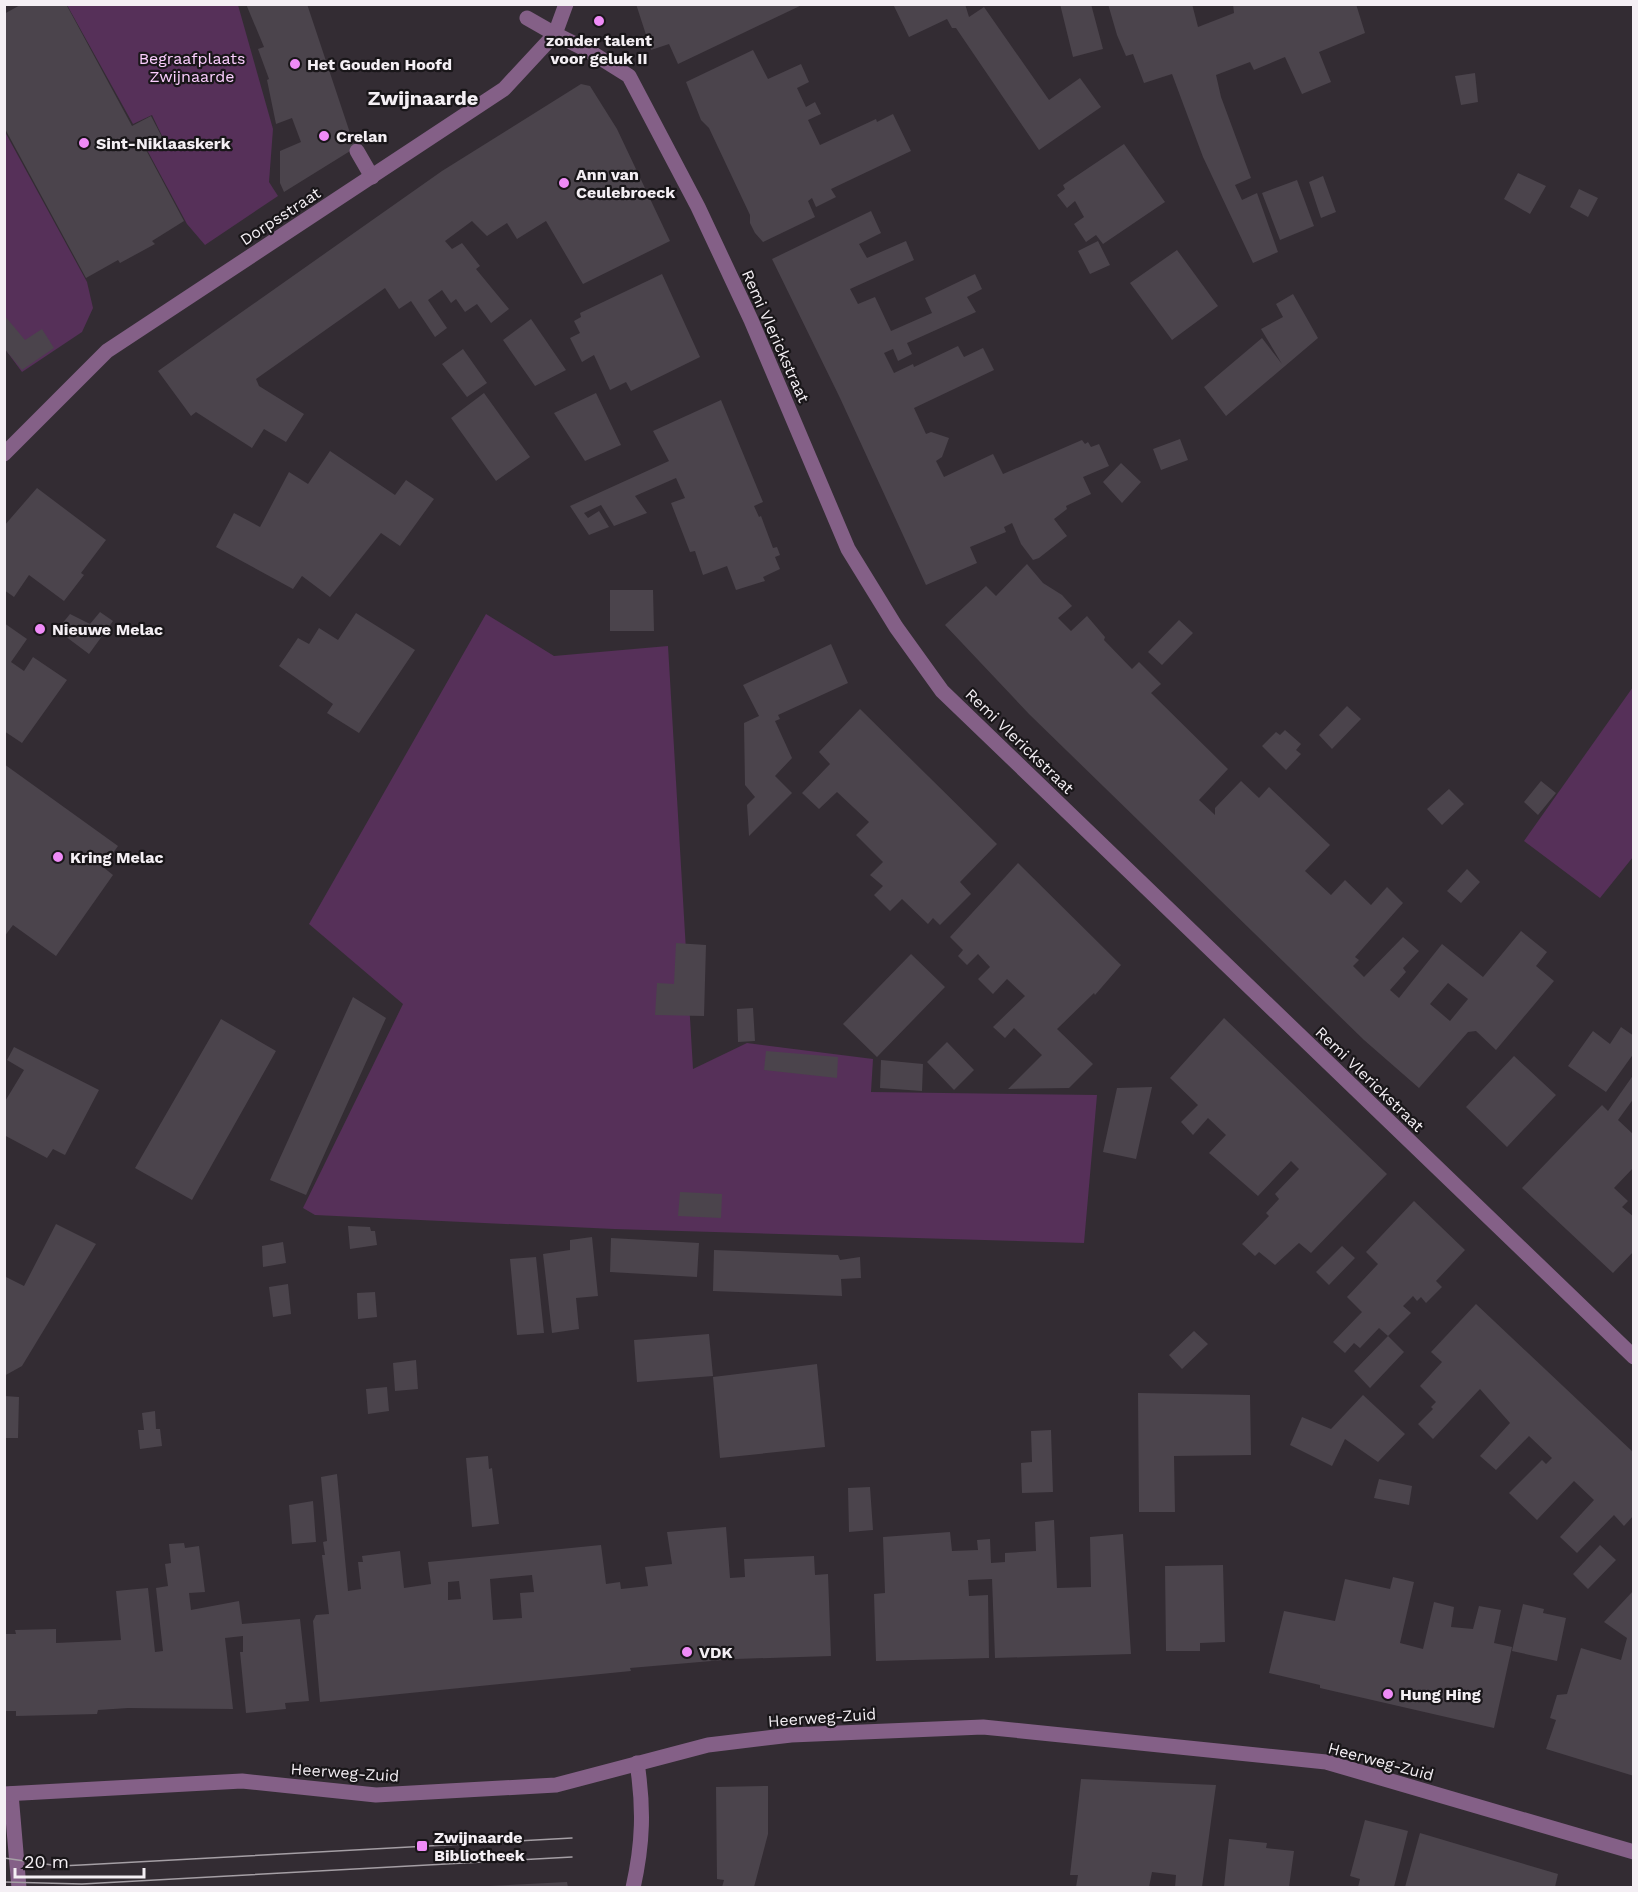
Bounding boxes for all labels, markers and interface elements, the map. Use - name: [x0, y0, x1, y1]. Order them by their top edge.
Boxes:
- marker: zonder talent voor geluk II: [592, 14, 606, 28]
- place label: zonder talent voor geluk II: [546, 31, 652, 68]
- park label: Begraafplaats Zwijnaarde: [139, 49, 245, 86]
- place label: Het Gouden Hoofd: [307, 55, 452, 74]
- marker: Het Gouden Hoofd: [288, 57, 302, 71]
- district label: Zwijnaarde: [368, 86, 478, 110]
- place label: Crelan: [336, 127, 387, 146]
- marker: Crelan: [317, 129, 331, 143]
- place label: Sint-Niklaaskerk: [96, 134, 231, 153]
- marker: Sint-Niklaaskerk: [77, 136, 91, 150]
- place label: Ann van Ceulebroeck: [576, 165, 675, 202]
- marker: Ann van Ceulebroeck: [557, 176, 571, 190]
- street label: Dorpsstraat: [236, 183, 324, 249]
- street label: Remi Vlerickstraat: [738, 267, 813, 406]
- place label: Nieuwe Melac: [52, 620, 163, 639]
- marker: Nieuwe Melac: [33, 622, 47, 636]
- street label: Remi Vlerickstraat: [962, 685, 1078, 798]
- place label: Kring Melac: [70, 848, 164, 867]
- marker: Kring Melac: [51, 850, 65, 864]
- street label: Remi Vlerickstraat: [1312, 1023, 1428, 1136]
- place label: VDK: [699, 1643, 733, 1662]
- marker: VDK: [680, 1645, 694, 1659]
- place label: Hung Hing: [1400, 1685, 1481, 1704]
- marker: Hung Hing: [1381, 1687, 1395, 1701]
- street label: Heerweg-Zuid: [767, 1704, 877, 1731]
- street label: Heerweg-Zuid: [1326, 1738, 1436, 1785]
- street label: Heerweg-Zuid: [290, 1759, 400, 1786]
- place label: Zwijnaarde Bibliotheek: [434, 1828, 525, 1865]
- marker: Zwijnaarde Bibliotheek: [415, 1839, 429, 1853]
- scale bar: [15, 1841, 144, 1879]
- text: 20 m: [24, 1851, 69, 1872]

